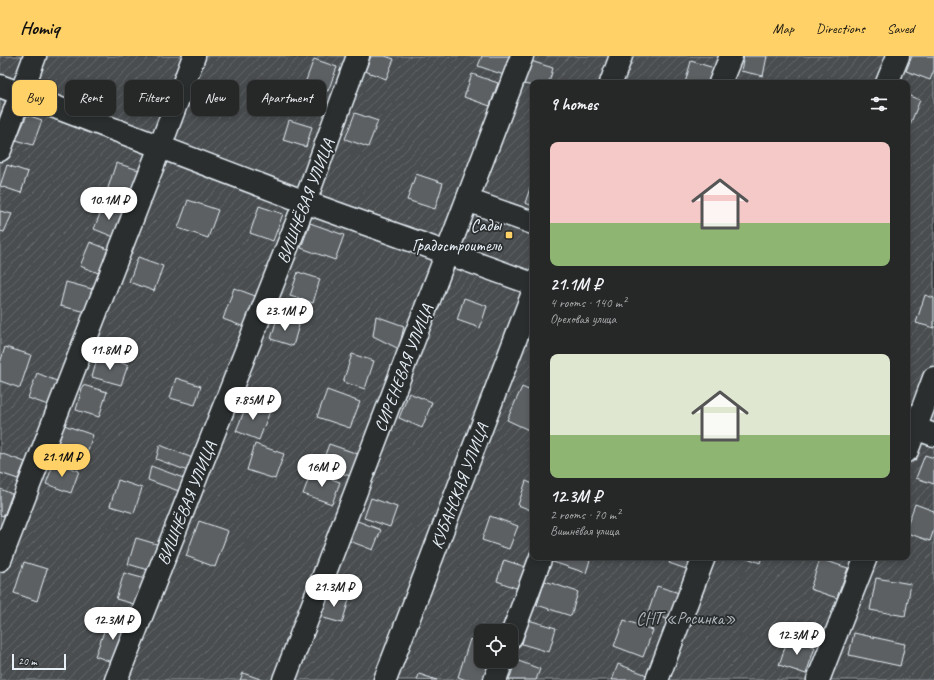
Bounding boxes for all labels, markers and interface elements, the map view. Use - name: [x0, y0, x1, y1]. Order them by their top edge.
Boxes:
- text: Homiq: [20, 16, 59, 40]
- text: Map: [773, 20, 794, 37]
- text: Directions: [816, 20, 865, 37]
- text: Saved: [887, 20, 914, 37]
- chip: Buy: [12, 80, 57, 116]
- chip: Rent: [65, 80, 116, 116]
- chip: Filters: [124, 80, 183, 116]
- chip: New: [191, 80, 239, 116]
- chip: Apartment: [247, 80, 326, 116]
- icon: filters: [868, 93, 890, 115]
- text: 9 homes: [550, 94, 598, 115]
- street label: ВИШНЁВАЯ УЛИЦА: [272, 136, 339, 266]
- icon: home: [684, 168, 756, 240]
- pin: 10.1M ₽: [72, 187, 146, 221]
- text: 10.1M ₽: [89, 192, 129, 208]
- place label: Сады Градостроитель: [412, 215, 503, 256]
- marker: Сады Градостроитель: [504, 230, 514, 240]
- text: 21.1M ₽: [550, 274, 602, 295]
- text: 4 rooms · 140 m²: [550, 295, 626, 311]
- pin: 23.1M ₽: [248, 298, 322, 332]
- street label: СИРЕНЕВАЯ УЛИЦА: [370, 301, 438, 435]
- text: 23.1M ₽: [265, 303, 305, 319]
- text: Ореховая улица: [550, 311, 616, 327]
- pin: 11.8M ₽: [73, 337, 147, 371]
- text: 11.8M ₽: [90, 342, 130, 358]
- icon: home: [684, 380, 756, 452]
- pin: 7.85M ₽: [216, 387, 290, 421]
- text: 7.85M ₽: [233, 392, 273, 408]
- street label: КУБАНСКАЯ УЛИЦА: [426, 419, 493, 552]
- street label: ВИШНЁВАЯ УЛИЦА: [152, 438, 221, 568]
- pin: 21.1M ₽: [25, 444, 99, 478]
- text: 21.1M ₽: [42, 449, 82, 465]
- pin: 16M ₽: [294, 454, 350, 488]
- text: 16M ₽: [306, 459, 338, 475]
- text: 12.3M ₽: [550, 486, 602, 507]
- text: 2 rooms · 70 m²: [550, 507, 620, 523]
- text: Вишнёвая улица: [550, 523, 619, 539]
- pin: 21.3M ₽: [297, 574, 371, 608]
- text: 21.3M ₽: [314, 579, 354, 595]
- pin: 12.3M ₽: [76, 607, 150, 641]
- park label: СНТ «Росинка»: [636, 608, 736, 629]
- text: 12.3M ₽: [93, 612, 133, 628]
- pin: 12.3M ₽: [760, 622, 834, 656]
- map controls: [474, 624, 518, 668]
- button: locate: [474, 624, 518, 668]
- text: 12.3M ₽: [777, 627, 817, 643]
- scale bar: [12, 652, 66, 671]
- text: 20 m: [18, 654, 37, 668]

